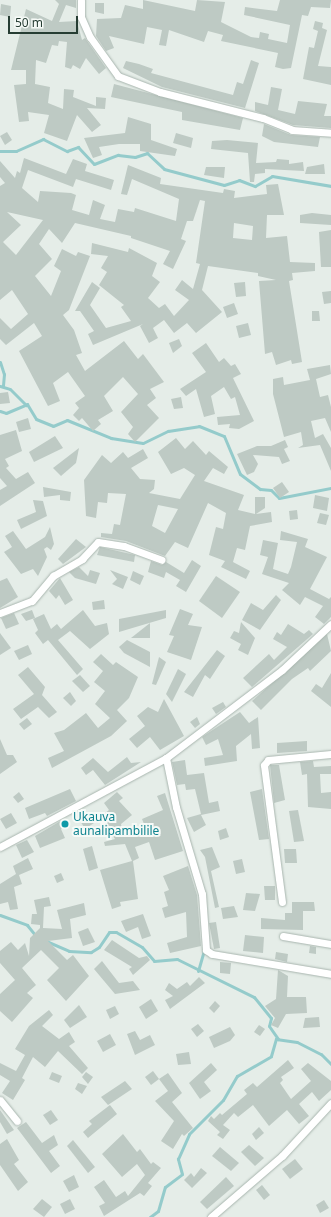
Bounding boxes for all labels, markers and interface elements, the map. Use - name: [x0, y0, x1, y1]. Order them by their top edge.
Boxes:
- scale bar: [10, 8, 80, 34]
- text: 50 m: [15, 14, 43, 31]
- place label: Ukauva aunalipambilile: [73, 810, 159, 838]
- marker: Ukauva aunalipambilile: [60, 819, 70, 829]

